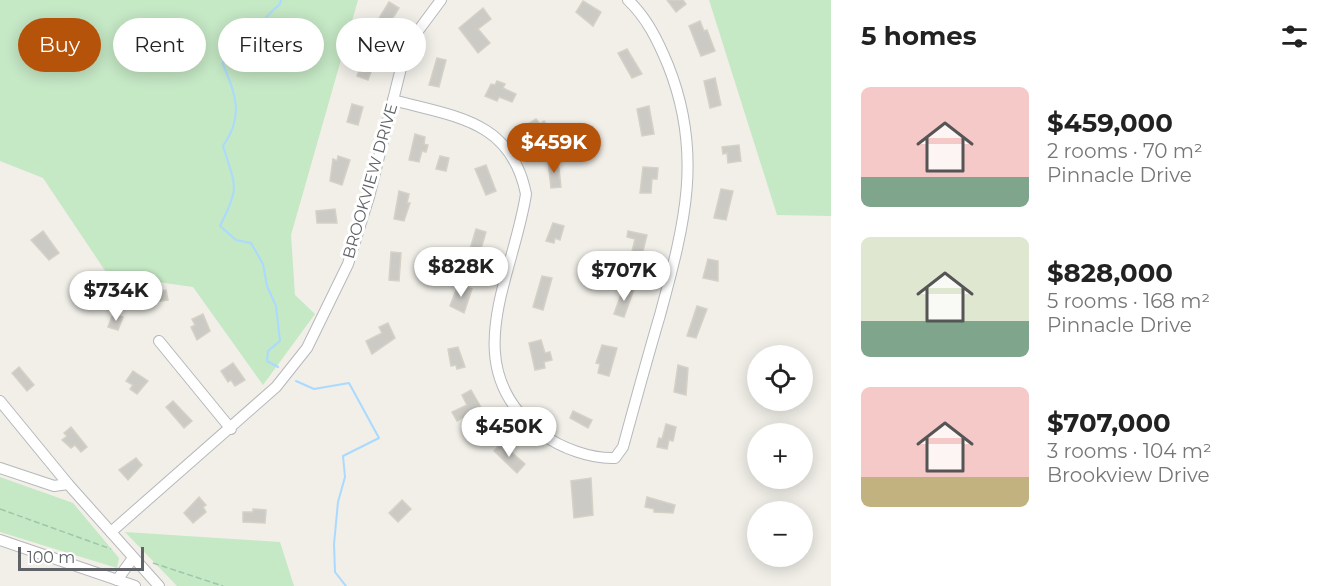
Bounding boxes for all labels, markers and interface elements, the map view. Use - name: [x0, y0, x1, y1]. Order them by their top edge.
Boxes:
- chip: Buy: [18, 18, 101, 72]
- chip: Rent: [113, 18, 206, 72]
- chip: Filters: [218, 18, 324, 72]
- chip: New: [336, 18, 426, 72]
- text: 5 homes: [861, 20, 977, 52]
- icon: filters: [1278, 20, 1311, 53]
- street label: BROOKVIEW DRIVE: [339, 101, 401, 261]
- text: $459,000: [1047, 107, 1173, 139]
- icon: home: [909, 111, 981, 183]
- pin: $459K: [512, 123, 596, 174]
- text: $459K: [521, 130, 587, 154]
- text: 2 rooms · 70 m²: [1047, 139, 1203, 163]
- text: Pinnacle Drive: [1047, 163, 1192, 187]
- pin: $828K: [419, 247, 503, 298]
- pin: $707K: [582, 251, 666, 302]
- text: $828K: [428, 254, 494, 278]
- text: $828,000: [1047, 257, 1173, 289]
- text: $707K: [591, 258, 657, 282]
- icon: home: [909, 261, 981, 333]
- pin: $734K: [74, 271, 158, 322]
- text: $734K: [83, 278, 149, 302]
- text: 5 rooms · 168 m²: [1047, 289, 1210, 313]
- text: Pinnacle Drive: [1047, 313, 1192, 337]
- map controls: [747, 345, 813, 567]
- button: locate: [747, 345, 813, 411]
- pin: $450K: [467, 407, 551, 458]
- text: $707,000: [1047, 407, 1171, 439]
- icon: home: [909, 411, 981, 483]
- text: $450K: [475, 414, 543, 438]
- button: +: [747, 423, 813, 489]
- text: 3 rooms · 104 m²: [1047, 439, 1212, 463]
- text: Brookview Drive: [1047, 463, 1210, 487]
- button: −: [747, 501, 813, 567]
- scale bar: [18, 544, 144, 572]
- text: 100 m: [27, 548, 75, 567]

